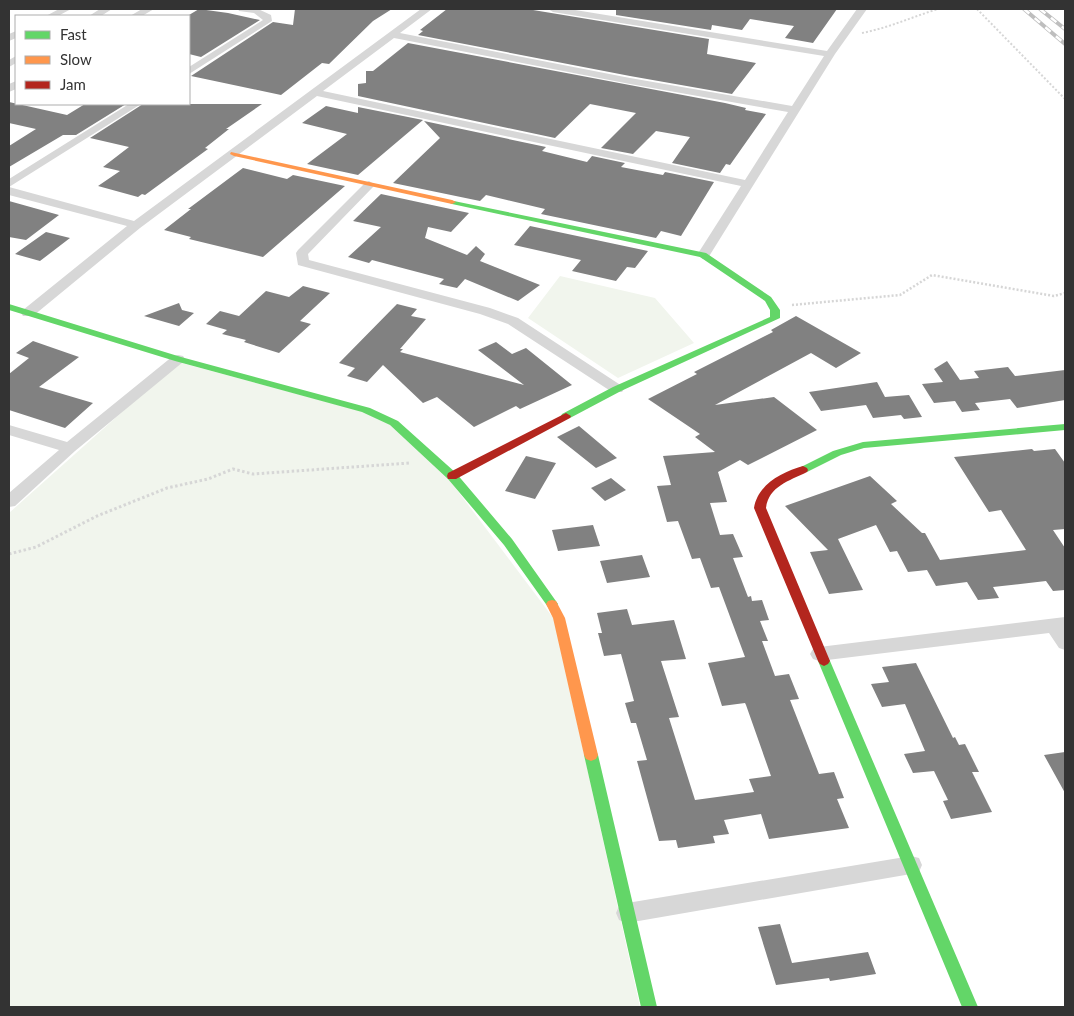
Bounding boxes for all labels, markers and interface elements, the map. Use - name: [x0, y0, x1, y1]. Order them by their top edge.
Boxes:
- legend: [15, 15, 190, 105]
- text: Fast: [60, 25, 87, 43]
- text: Slow: [60, 50, 92, 68]
- text: Jam: [60, 75, 86, 93]

